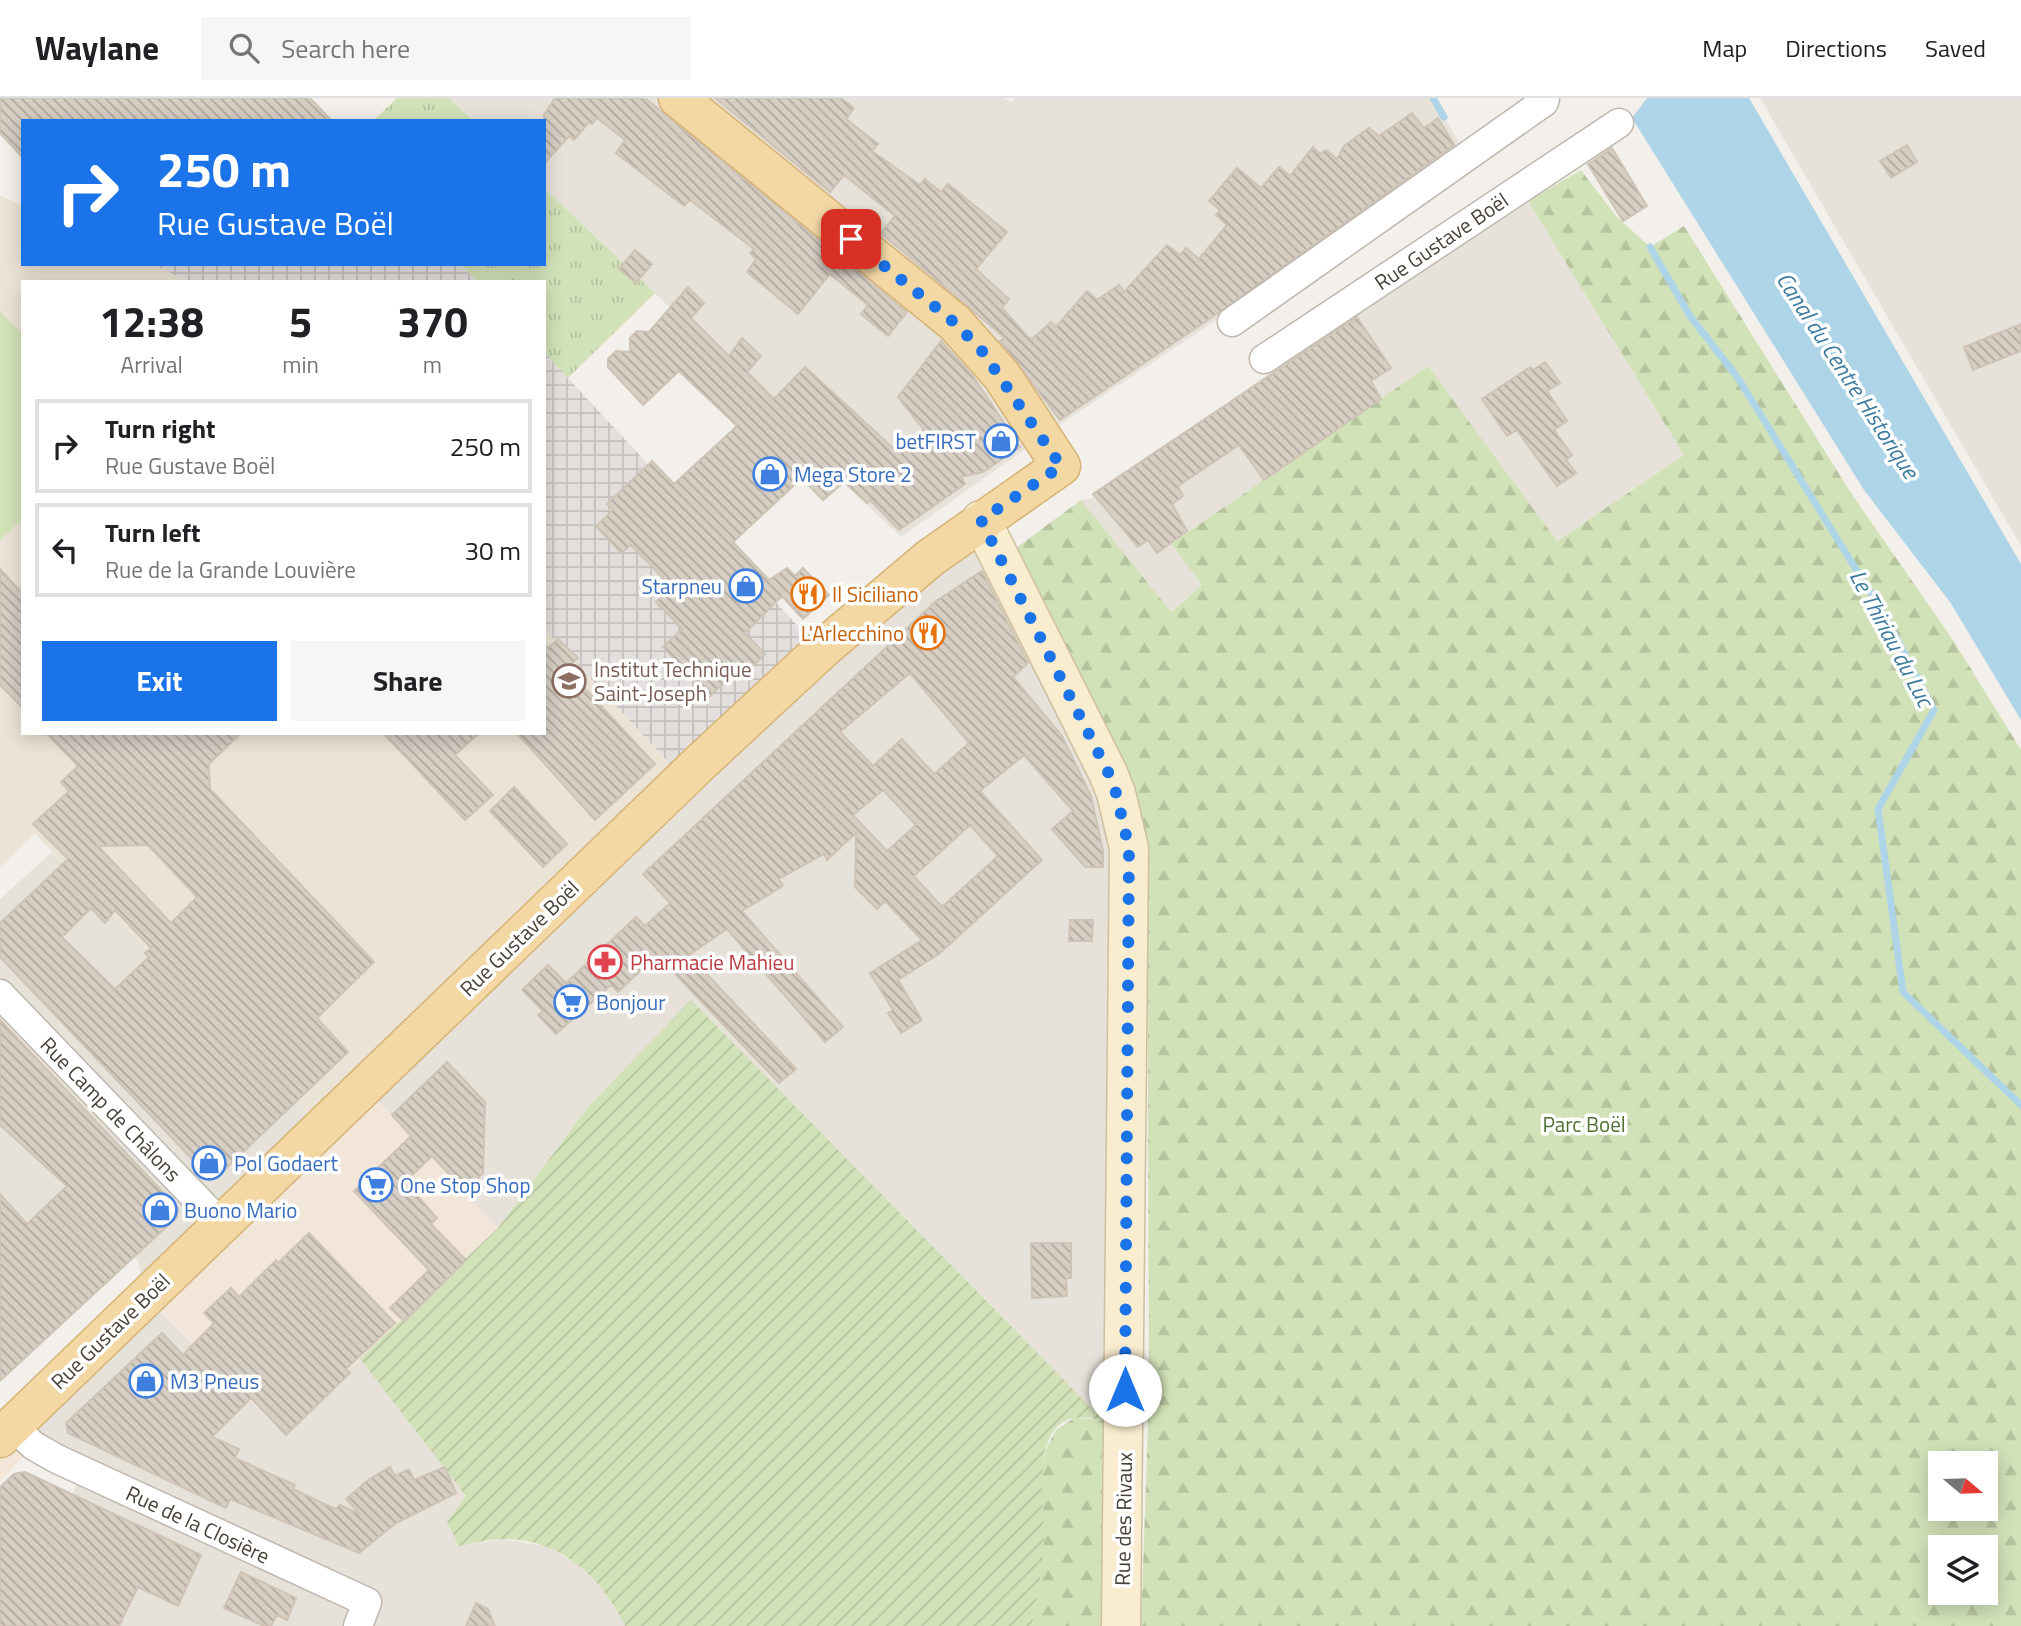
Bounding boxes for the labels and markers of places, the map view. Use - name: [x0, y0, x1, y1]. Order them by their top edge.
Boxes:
- pin: [821, 209, 881, 269]
- shop icon: betFIRST: [982, 422, 1020, 460]
- place label: betFIRST: [895, 425, 976, 457]
- shop icon: Mega Store 2: [751, 455, 789, 493]
- place label: Mega Store 2: [794, 458, 912, 490]
- shop icon: Starpneu: [727, 567, 765, 605]
- place label: Starpneu: [642, 570, 722, 602]
- restaurant icon: Il Siciliano: [789, 575, 827, 613]
- place label: Il Siciliano: [832, 578, 919, 610]
- restaurant icon: L'Arlecchino: [909, 614, 947, 652]
- place label: L'Arlecchino: [801, 617, 904, 649]
- place label: Institut Technique Saint-Joseph: [594, 653, 752, 709]
- school or university icon: Institut Technique Saint-Joseph: [550, 662, 588, 700]
- pharmacy icon: Pharmacie Mahieu: [586, 943, 624, 981]
- place label: Pharmacie Mahieu: [630, 946, 794, 978]
- supermarket icon: Bonjour: [552, 983, 590, 1021]
- place label: Bonjour: [596, 986, 665, 1018]
- shop icon: Pol Godaert: [190, 1144, 228, 1182]
- place label: Pol Godaert: [234, 1147, 338, 1179]
- supermarket icon: One Stop Shop: [357, 1166, 395, 1204]
- place label: One Stop Shop: [400, 1169, 531, 1201]
- shop icon: Buono Mario: [141, 1191, 179, 1229]
- place label: Buono Mario: [184, 1194, 297, 1226]
- shop icon: M3 Pneus: [127, 1362, 165, 1400]
- place label: M3 Pneus: [170, 1365, 259, 1397]

